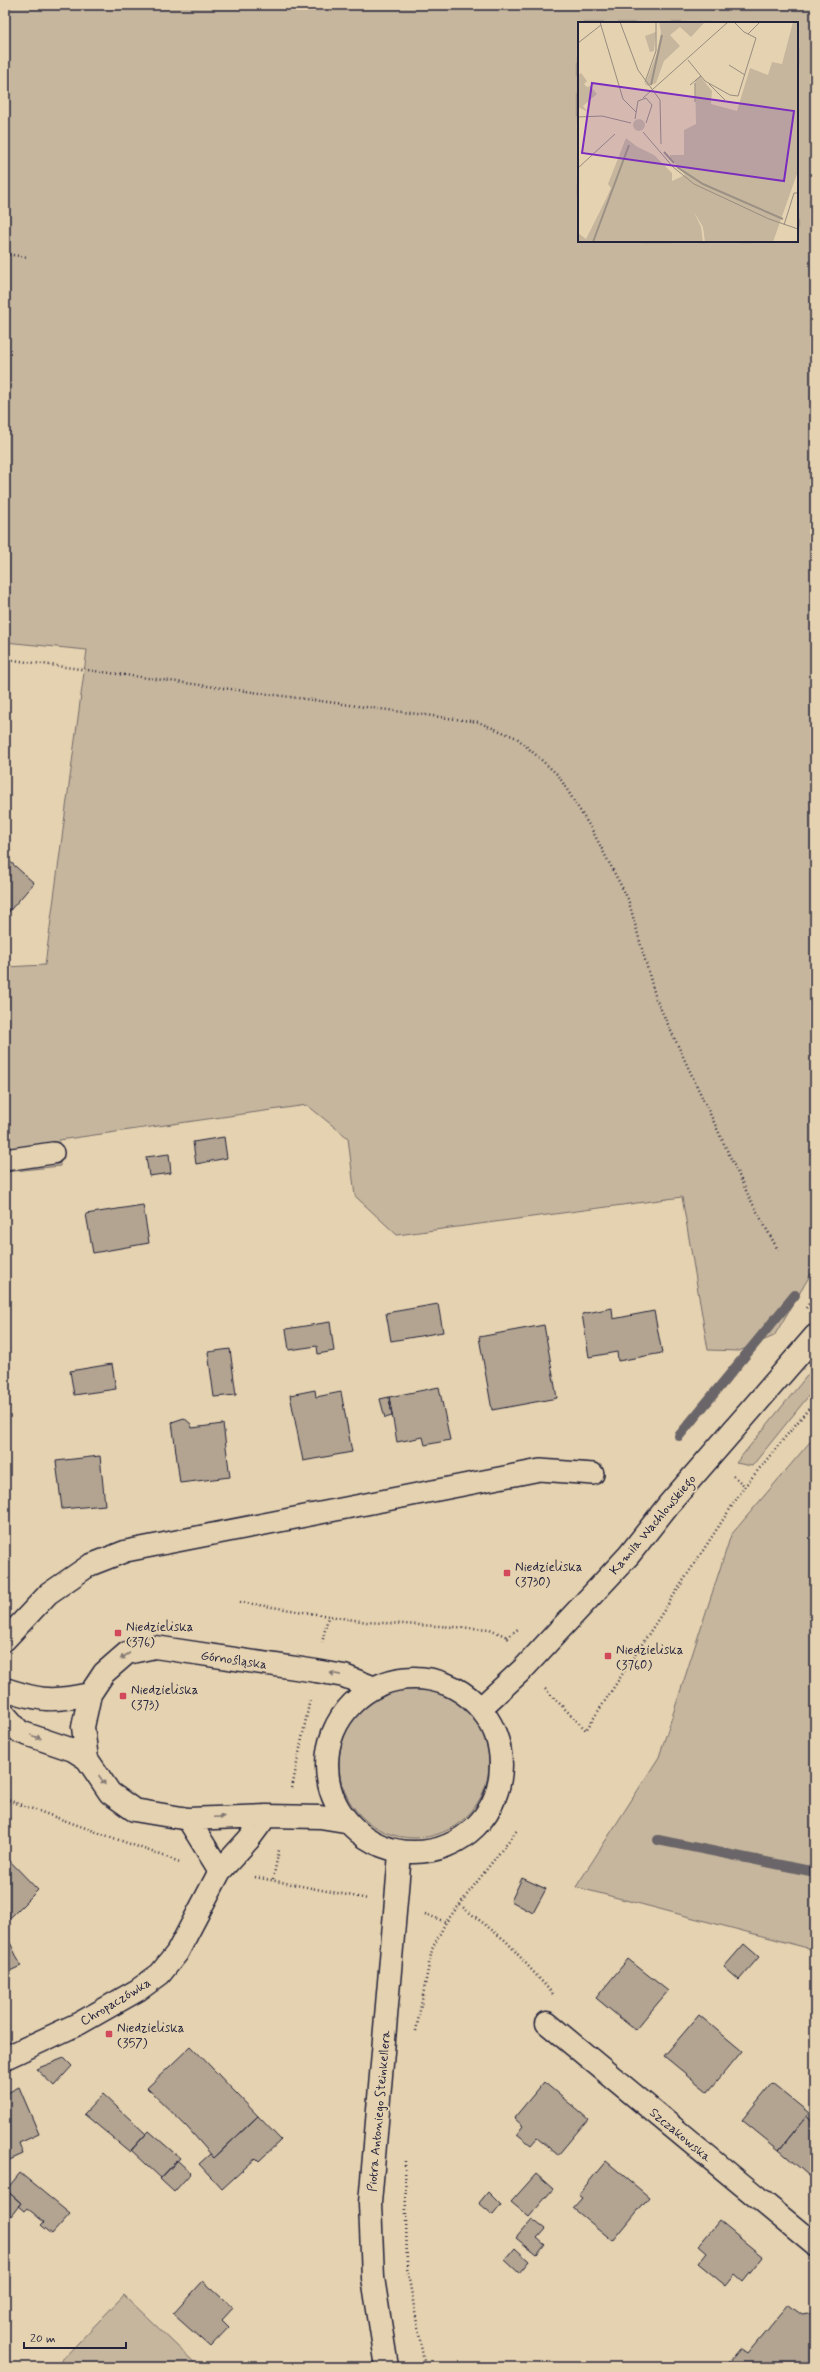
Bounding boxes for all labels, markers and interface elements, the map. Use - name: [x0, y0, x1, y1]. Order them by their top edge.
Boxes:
- inset map: [578, 22, 798, 242]
- street label: Kamila Wachlowskiego: [606, 1471, 702, 1580]
- place label: Niedzieliska (3730): [515, 1559, 583, 1591]
- marker: Niedzieliska (3730): [502, 1568, 512, 1578]
- place label: Niedzieliska (376): [126, 1619, 194, 1651]
- marker: Niedzieliska (376): [113, 1628, 123, 1638]
- place label: Niedzieliska (3760): [616, 1642, 684, 1674]
- street label: Górnośląska: [200, 1647, 268, 1674]
- marker: Niedzieliska (3760): [603, 1651, 613, 1661]
- one-way arrow: [119, 1652, 130, 1660]
- one-way arrow: [329, 1671, 341, 1677]
- place label: Niedzieliska (373): [131, 1682, 199, 1714]
- marker: Niedzieliska (373): [118, 1691, 128, 1701]
- one-way arrow: [30, 1734, 42, 1740]
- one-way arrow: [98, 1775, 106, 1786]
- one-way arrow: [213, 1814, 225, 1821]
- street label: Chropaczówka: [77, 1974, 154, 2030]
- place label: Niedzieliska (357): [117, 2020, 185, 2052]
- marker: Niedzieliska (357): [104, 2029, 114, 2039]
- street label: Piotra Antoniego Steinkellera: [364, 2030, 395, 2193]
- street label: Szczakowska: [646, 2104, 715, 2166]
- scale bar: [24, 2324, 126, 2350]
- text: 20 m: [30, 2331, 56, 2347]

